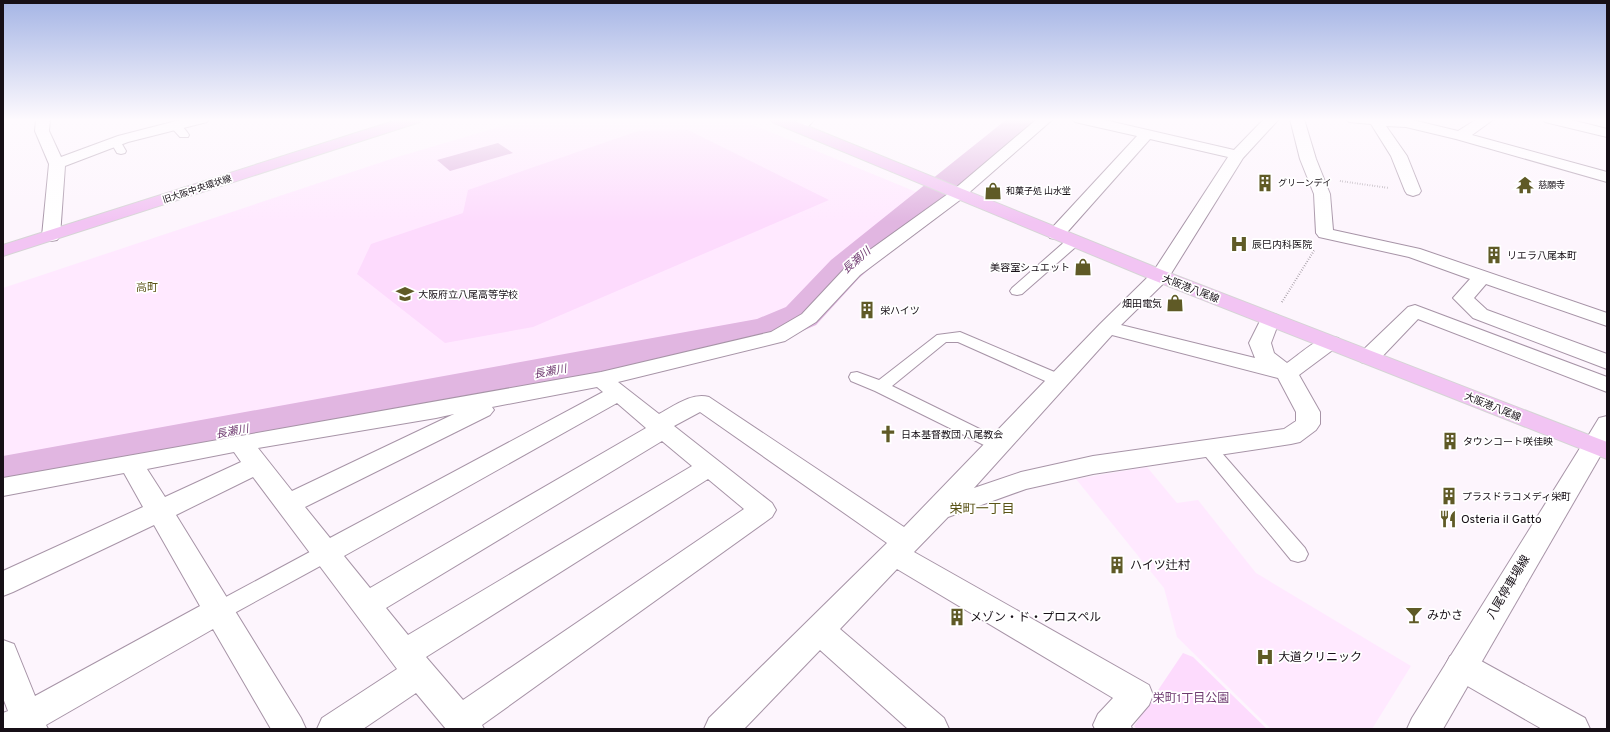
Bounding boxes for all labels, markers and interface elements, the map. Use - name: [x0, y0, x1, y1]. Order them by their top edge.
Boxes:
- street label: 旧大阪中央環状線: [161, 172, 234, 206]
- building icon: グリーンデイ: [1255, 173, 1275, 193]
- temple icon: 慈願寺: [1515, 175, 1535, 195]
- place label: グリーンデイ: [1278, 178, 1332, 189]
- place label: 慈願寺: [1538, 180, 1565, 191]
- shop icon: 和菓子処 山水堂: [983, 181, 1003, 201]
- place label: 和菓子処 山水堂: [1006, 186, 1071, 197]
- hospital icon: 辰巳内科医院: [1229, 234, 1249, 254]
- place label: 辰巳内科医院: [1252, 239, 1312, 252]
- water label: 長瀬川: [840, 244, 874, 277]
- building icon: リエラ八尾本町: [1484, 245, 1504, 265]
- place label: リエラ八尾本町: [1507, 250, 1577, 263]
- shop icon: 美容室シュエット: [1073, 257, 1093, 277]
- place label: 美容室シュエット: [990, 262, 1070, 275]
- street label: 大阪港八尾線: [1160, 273, 1221, 306]
- district label: 高町: [136, 281, 158, 295]
- school or university icon: 大阪府立八尾高等学校: [395, 284, 415, 304]
- place label: 大阪府立八尾高等学校: [418, 289, 518, 302]
- shop icon: 畑田電気: [1165, 293, 1185, 313]
- place label: 畑田電気: [1122, 298, 1162, 311]
- building icon: 栄ハイツ: [857, 300, 877, 320]
- place label: 栄ハイツ: [880, 305, 920, 318]
- water label: 長瀬川: [533, 362, 569, 382]
- street label: 大阪港八尾線: [1462, 390, 1523, 425]
- water label: 長瀬川: [215, 422, 251, 442]
- church icon: 日本基督教団 八尾教会: [878, 424, 898, 444]
- place label: 日本基督教団 八尾教会: [901, 429, 1003, 442]
- building icon: タウンコート咲佳映: [1440, 431, 1460, 451]
- place label: タウンコート咲佳映: [1463, 436, 1553, 449]
- building icon: プラスドラコメディ栄町: [1439, 486, 1459, 506]
- place label: プラスドラコメディ栄町: [1462, 491, 1571, 504]
- district label: 栄町一丁目: [949, 502, 1015, 518]
- restaurant icon: Osteria il Gatto: [1438, 509, 1458, 529]
- place label: Osteria il Gatto: [1461, 512, 1542, 528]
- street label: 八尾停車場線: [1483, 553, 1534, 623]
- building icon: ハイツ辻村: [1107, 555, 1127, 575]
- place label: ハイツ辻村: [1130, 558, 1191, 574]
- bar icon: みかさ: [1404, 605, 1424, 625]
- building icon: メゾン・ド・プロスペル: [947, 607, 967, 627]
- place label: みかさ: [1427, 608, 1463, 624]
- place label: メゾン・ド・プロスペル: [970, 610, 1101, 626]
- hospital icon: 大道クリニック: [1255, 647, 1275, 667]
- place label: 大道クリニック: [1278, 650, 1362, 666]
- park label: 栄町1丁目公園: [1153, 691, 1229, 707]

